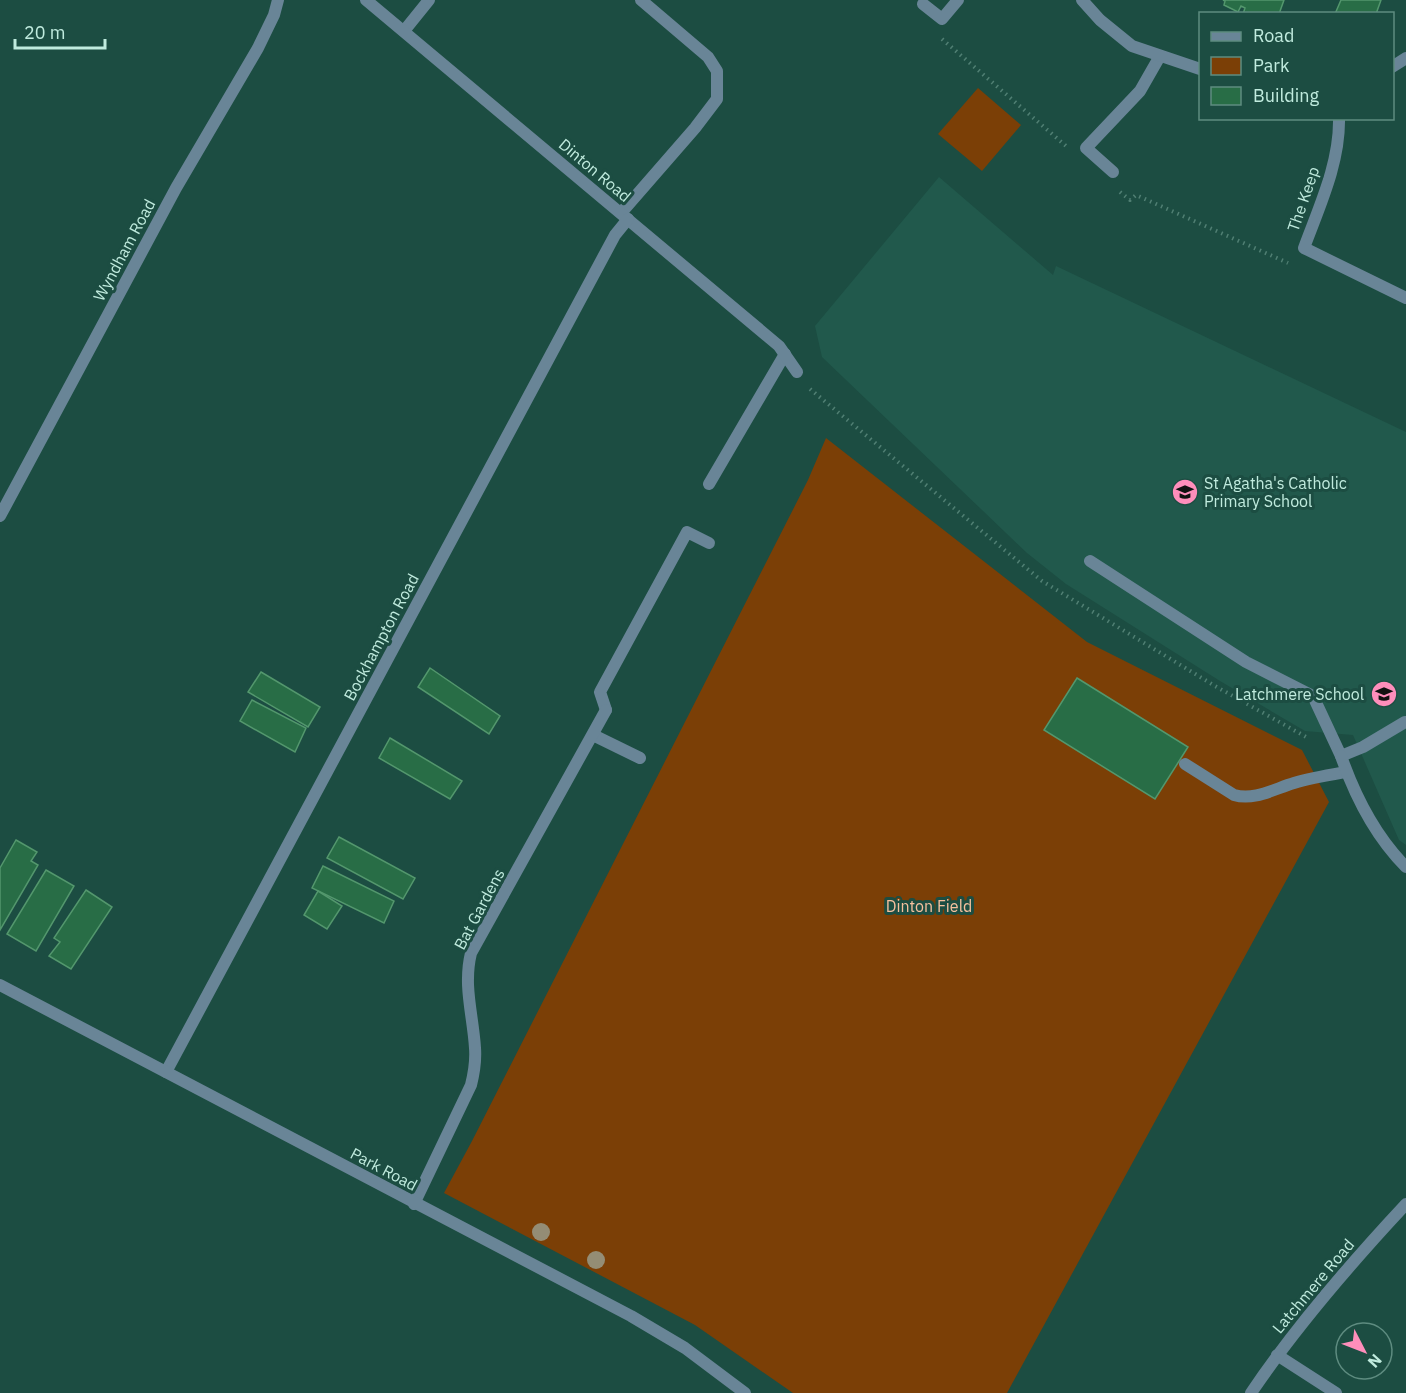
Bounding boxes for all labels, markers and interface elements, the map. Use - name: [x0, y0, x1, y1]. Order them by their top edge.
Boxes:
- scale bar: [15, 12, 105, 50]
- legend: [1199, 12, 1394, 120]
- text: 20 m: [24, 21, 66, 44]
- text: Road: [1253, 24, 1294, 47]
- text: Park: [1253, 54, 1290, 77]
- text: Building: [1253, 84, 1320, 107]
- street label: Dinton Road: [555, 134, 635, 206]
- street label: The Keep: [1283, 164, 1323, 234]
- street label: Wyndham Road: [89, 196, 159, 304]
- place label: St Agatha's Catholic Primary School: [1204, 473, 1347, 511]
- school or university icon: St Agatha's Catholic Primary School: [1170, 477, 1200, 507]
- street label: Bockhampton Road: [339, 570, 423, 704]
- school or university icon: Latchmere School: [1369, 679, 1399, 709]
- place label: Latchmere School: [1235, 684, 1364, 704]
- street label: Bat Gardens: [449, 865, 509, 953]
- park label: Dinton Field: [886, 896, 972, 916]
- street label: Park Road: [347, 1143, 421, 1195]
- street label: Latchmere Road: [1268, 1235, 1358, 1337]
- north arrow: [1334, 1321, 1394, 1381]
- text: N: [1364, 1350, 1386, 1372]

